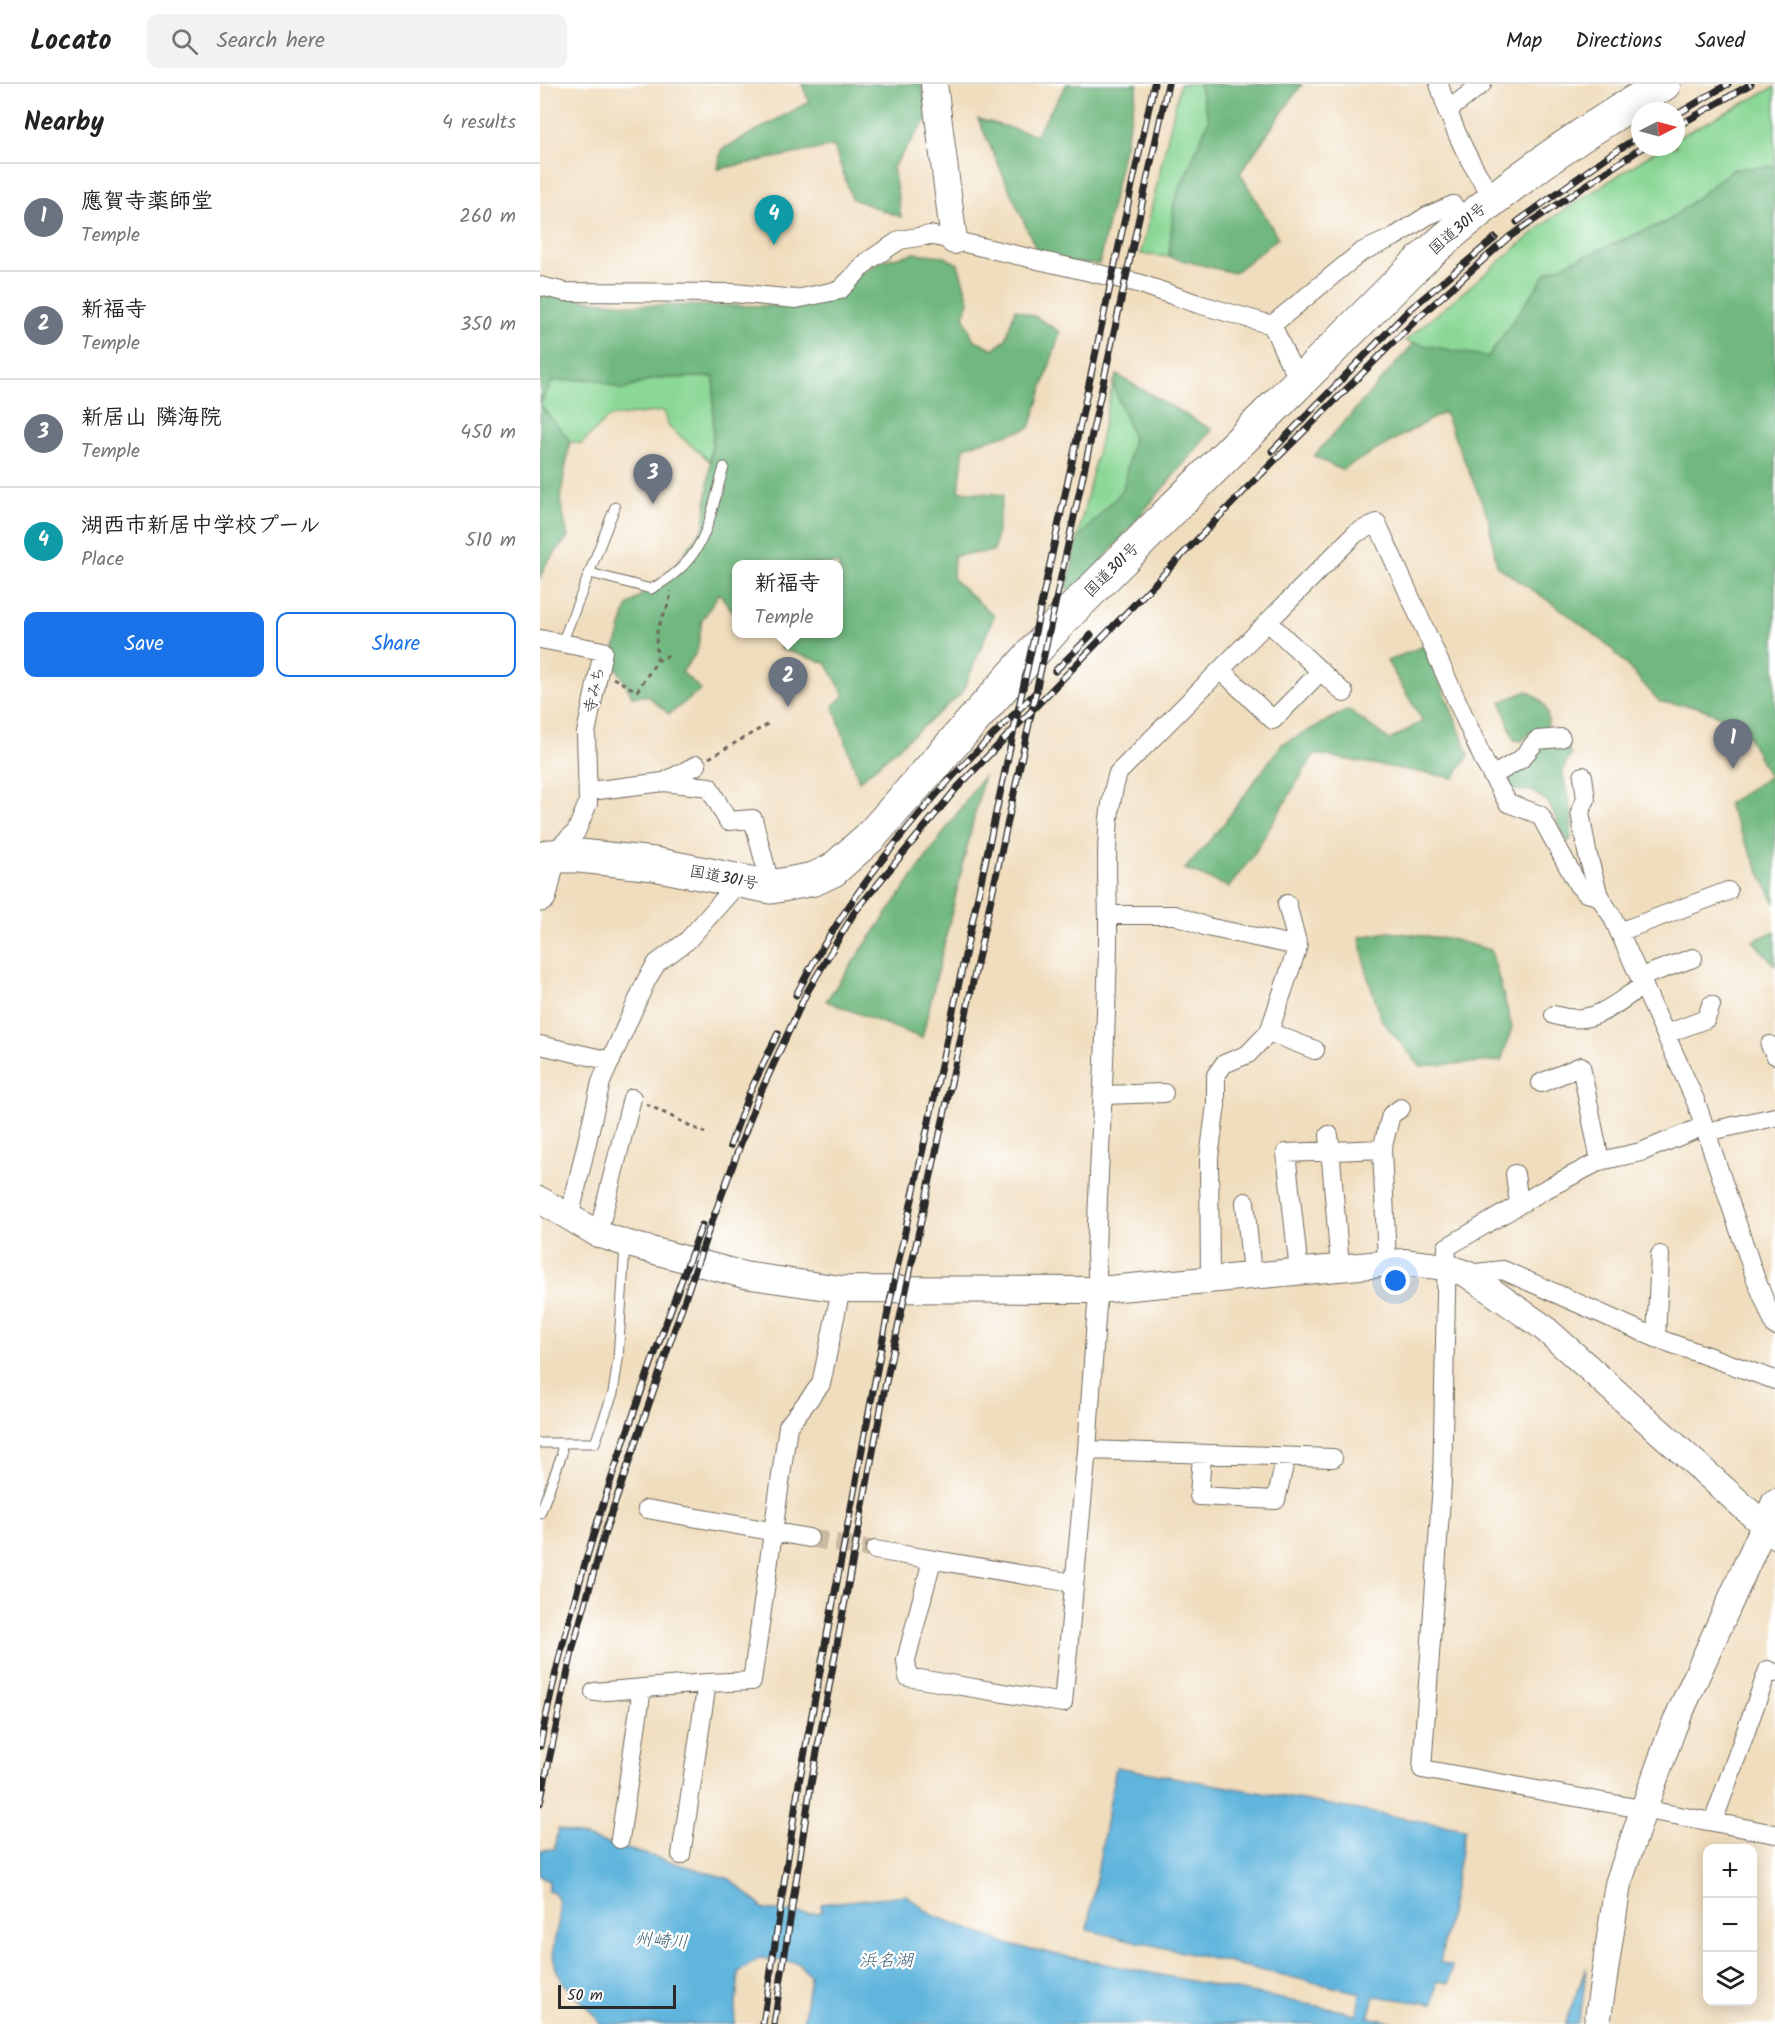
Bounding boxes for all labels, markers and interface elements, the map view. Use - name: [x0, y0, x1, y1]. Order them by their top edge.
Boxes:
- search box: [147, 14, 567, 68]
- text: Locato: [30, 19, 111, 64]
- text: Search here: [216, 24, 325, 59]
- icon: search: [168, 25, 201, 58]
- text: Map: [1506, 25, 1542, 58]
- text: Directions: [1575, 25, 1662, 58]
- text: Saved: [1695, 25, 1745, 58]
- text: Nearby: [24, 102, 104, 144]
- north arrow: [1631, 102, 1685, 156]
- text: 4 results: [442, 107, 516, 139]
- text: 應賀寺薬師堂: [81, 185, 213, 220]
- pin: 4: [754, 196, 794, 245]
- street label: 国道301号: [1423, 197, 1493, 261]
- text: 1: [40, 201, 47, 233]
- text: 260 m: [459, 201, 516, 233]
- text: Temple: [81, 220, 140, 252]
- text: 新福寺: [81, 293, 147, 328]
- text: 2: [38, 309, 49, 341]
- text: 350 m: [460, 309, 516, 341]
- text: Temple: [81, 328, 140, 360]
- text: 新居山 隣海院: [81, 401, 221, 436]
- text: 3: [38, 417, 49, 449]
- text: 450 m: [460, 417, 516, 449]
- text: Temple: [81, 436, 140, 468]
- pin: 3: [634, 454, 672, 504]
- text: 湖西市新居中学校プール: [81, 509, 321, 544]
- text: 4: [38, 525, 49, 557]
- text: 510 m: [465, 525, 516, 557]
- street label: 国道301号: [1078, 536, 1146, 604]
- text: Place: [81, 544, 124, 576]
- popup: [732, 560, 843, 638]
- text: 新福寺: [754, 567, 821, 602]
- text: Temple: [754, 602, 814, 634]
- button: Save: [24, 612, 264, 677]
- button: Share: [276, 612, 516, 677]
- pin: 2: [768, 658, 808, 707]
- street label: 寺みち: [578, 664, 612, 716]
- pin: 1: [1714, 720, 1752, 769]
- street label: 国道301号: [687, 859, 761, 897]
- your location: [1381, 1266, 1410, 1295]
- map controls: [1703, 1844, 1757, 2006]
- button: +: [1703, 1844, 1757, 1898]
- button: −: [1703, 1898, 1757, 1952]
- water label: 州崎川: [633, 1926, 689, 1958]
- water label: 浜名湖: [859, 1947, 915, 1976]
- button: layers: [1703, 1952, 1757, 2006]
- scale bar: [558, 1982, 676, 2010]
- text: 50 m: [567, 1983, 603, 2008]

